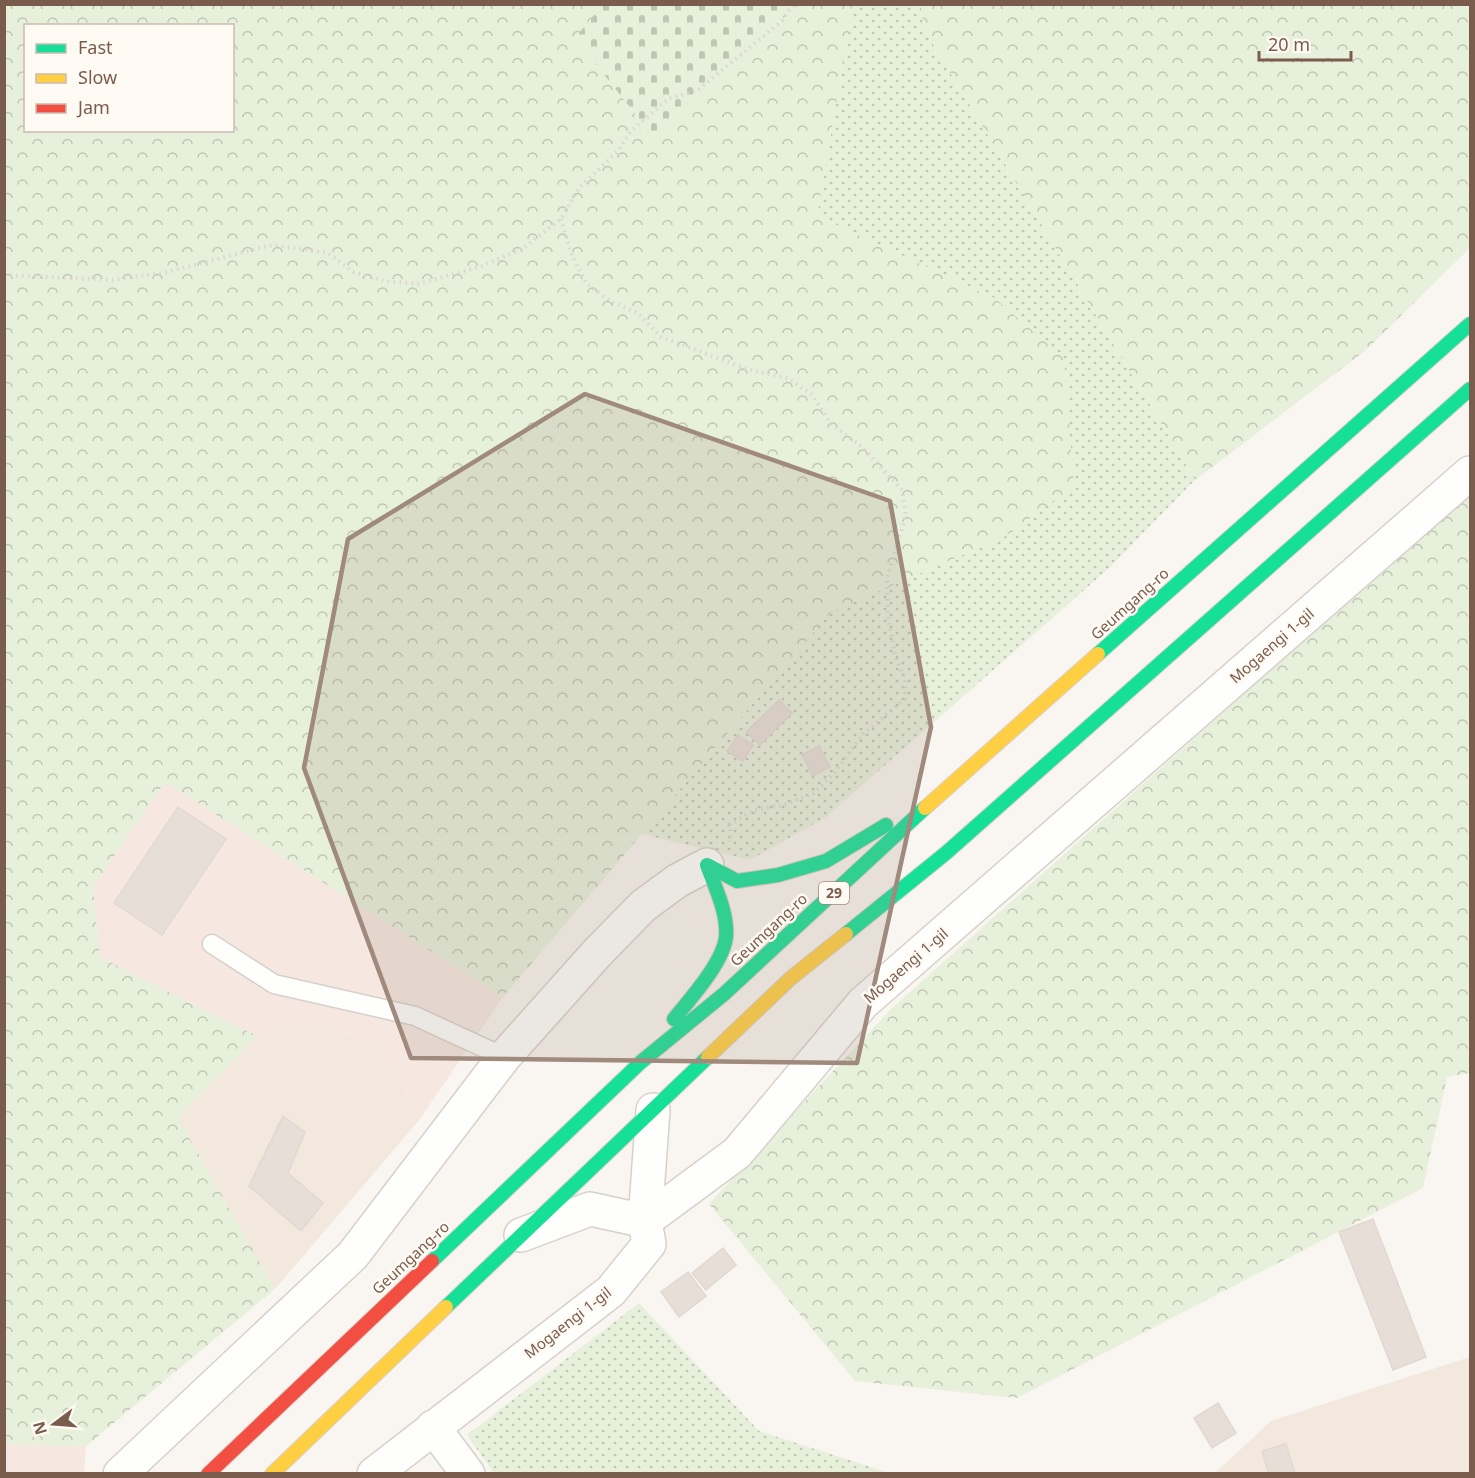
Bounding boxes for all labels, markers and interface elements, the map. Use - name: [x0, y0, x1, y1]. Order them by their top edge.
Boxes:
- legend: [24, 24, 234, 132]
- scale bar: [1259, 24, 1350, 62]
- text: 20 m: [1268, 32, 1310, 56]
- text: Fast: [78, 35, 113, 59]
- text: Slow: [78, 65, 117, 89]
- text: Jam: [76, 95, 110, 119]
- street label: Geumgang-ro: [1086, 563, 1173, 644]
- street label: Mogaengi 1-gil: [1225, 603, 1318, 687]
- road number: 29: [819, 882, 849, 904]
- street label: Geumgang-ro: [725, 888, 811, 970]
- street label: Mogaengi 1-gil: [859, 923, 952, 1007]
- street label: Geumgang-ro: [367, 1216, 453, 1298]
- street label: Mogaengi 1-gil: [520, 1282, 615, 1363]
- north arrow: [24, 1394, 84, 1454]
- text: N: [27, 1419, 52, 1437]

